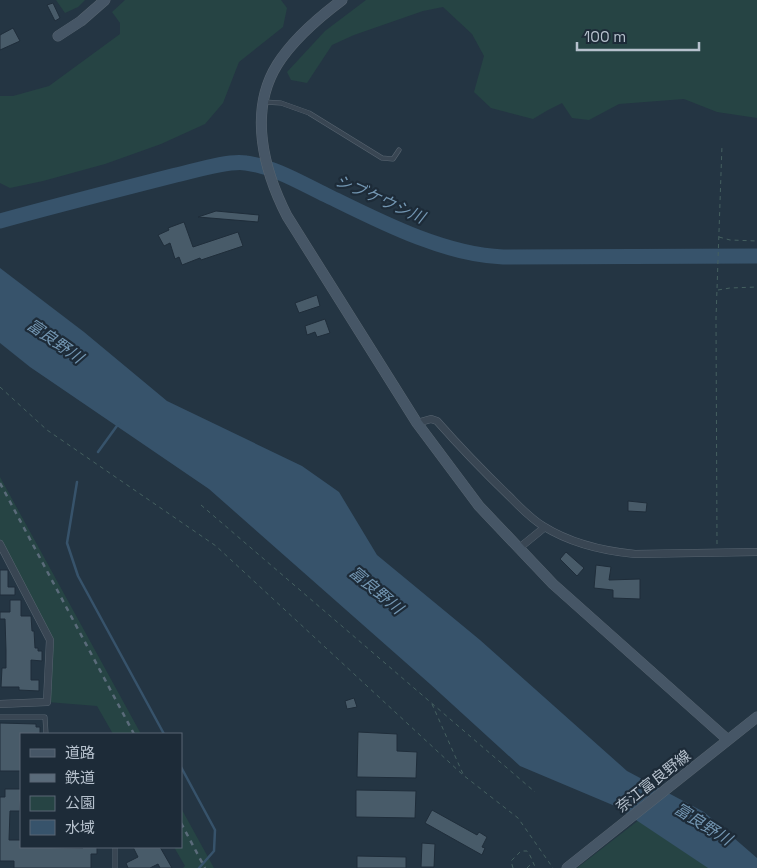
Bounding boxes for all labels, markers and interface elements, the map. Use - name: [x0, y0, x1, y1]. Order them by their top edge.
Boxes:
- scale bar: [577, 20, 700, 52]
- text: 100 m: [584, 27, 626, 46]
- water label: シブケウシ川: [332, 170, 430, 229]
- water label: 富良野川: [23, 314, 89, 369]
- water label: 富良野川: [345, 561, 409, 620]
- legend: [20, 733, 182, 848]
- text: 道路: [65, 743, 95, 762]
- street label: 奈江富良野線: [612, 746, 694, 816]
- text: 鉄道: [65, 768, 95, 787]
- text: 公園: [65, 793, 95, 812]
- water label: 富良野川: [670, 798, 737, 851]
- text: 水域: [65, 818, 95, 837]

